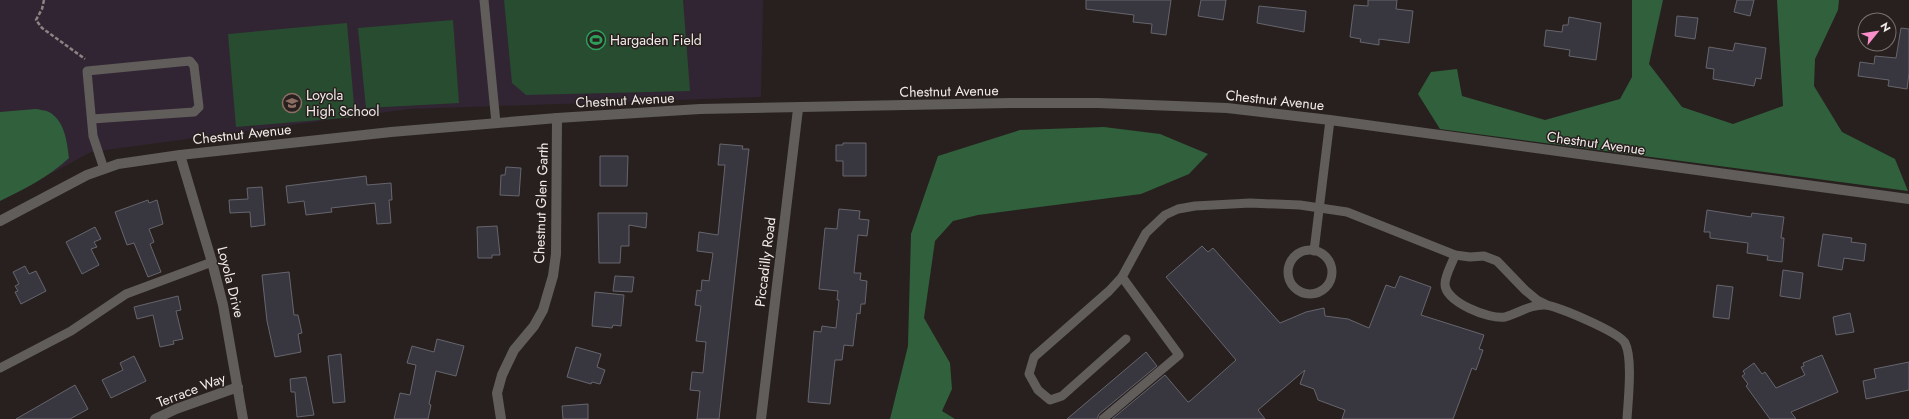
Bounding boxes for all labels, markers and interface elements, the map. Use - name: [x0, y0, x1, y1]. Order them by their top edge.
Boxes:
- north arrow: [1857, 12, 1897, 52]
- text: N: [1877, 19, 1895, 35]
- sports icon: Hargaden Field: [585, 29, 607, 51]
- place label: Hargaden Field: [610, 30, 702, 50]
- street label: Chestnut Avenue: [899, 80, 999, 102]
- place label: Loyola High School: [306, 85, 379, 121]
- street label: Chestnut Avenue: [1225, 85, 1325, 115]
- street label: Chestnut Avenue: [575, 87, 675, 113]
- school or university icon: Loyola High School: [281, 92, 303, 114]
- street label: Chestnut Avenue: [192, 119, 292, 149]
- street label: Chestnut Avenue: [1546, 126, 1646, 160]
- street label: Chestnut Glen Garth: [529, 142, 553, 264]
- street label: Piccadilly Road: [750, 216, 780, 308]
- street label: Loyola Drive: [213, 244, 249, 320]
- street label: Terrace Way: [154, 367, 229, 412]

